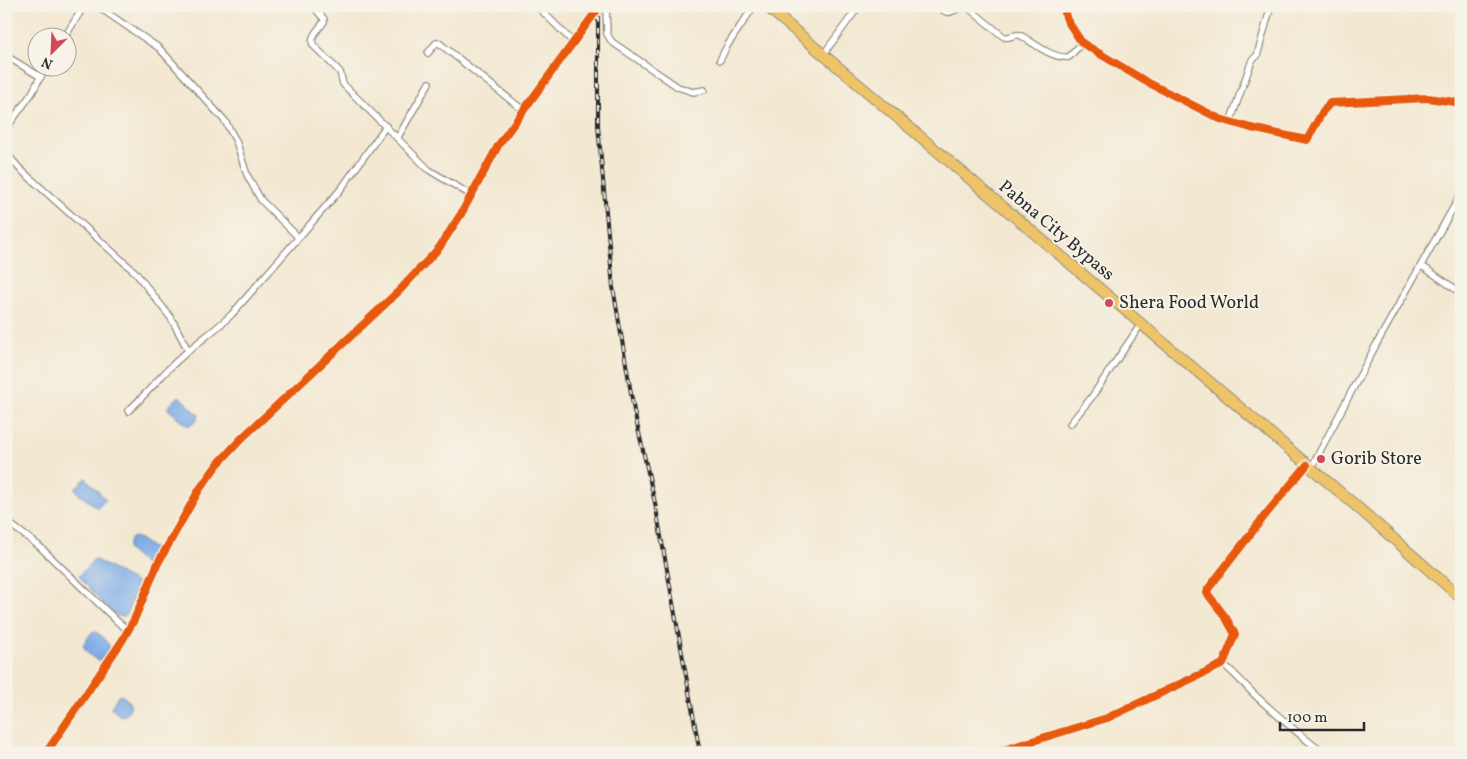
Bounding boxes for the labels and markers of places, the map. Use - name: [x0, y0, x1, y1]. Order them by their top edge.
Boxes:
- place label: Shera Food World: [1119, 291, 1259, 316]
- marker: Shera Food World: [1103, 297, 1115, 309]
- place label: Gorib Store: [1331, 447, 1422, 472]
- marker: Gorib Store: [1315, 453, 1327, 465]

